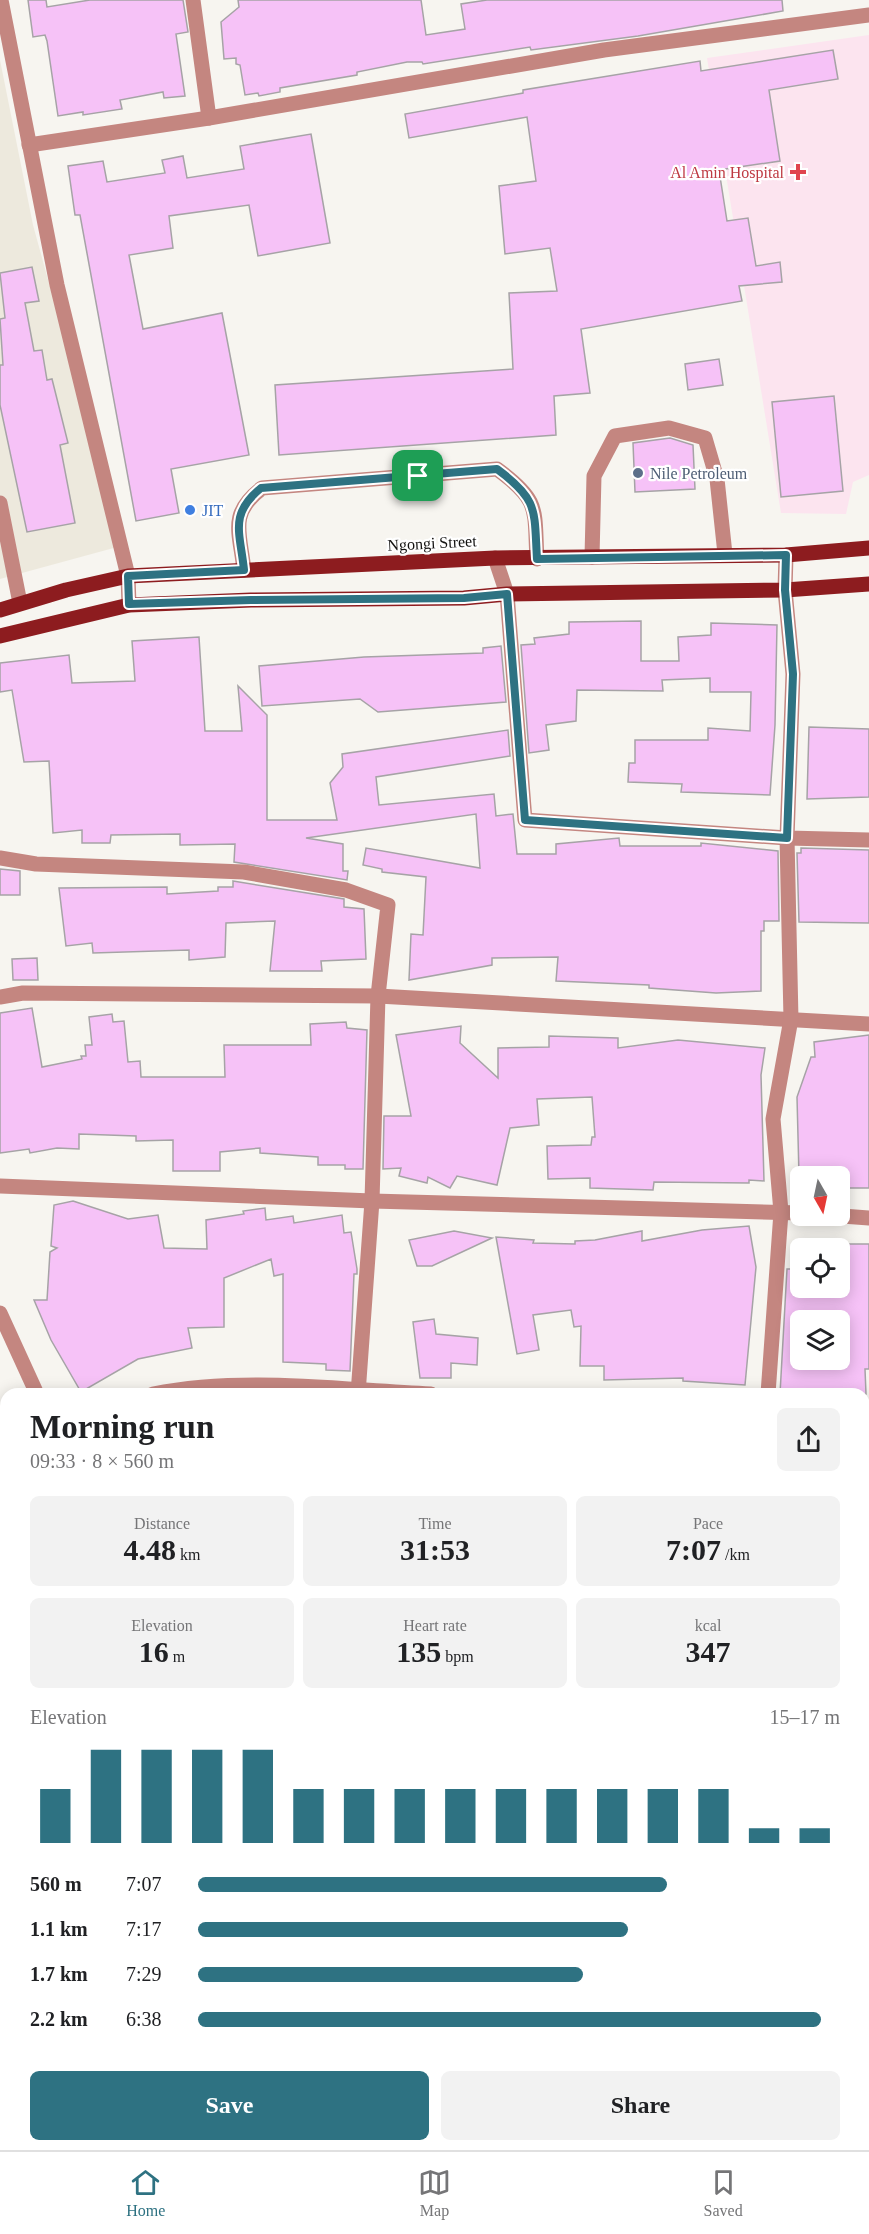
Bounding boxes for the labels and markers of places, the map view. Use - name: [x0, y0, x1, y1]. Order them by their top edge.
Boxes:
- marker: Al Amin Hospital: [789, 163, 807, 181]
- place label: Al Amin Hospital: [670, 164, 785, 182]
- pin: [392, 450, 443, 501]
- place label: Nile Petroleum: [650, 465, 748, 482]
- marker: Nile Petroleum: [631, 466, 645, 480]
- place label: JIT: [202, 502, 224, 519]
- marker: JIT: [183, 503, 197, 517]

